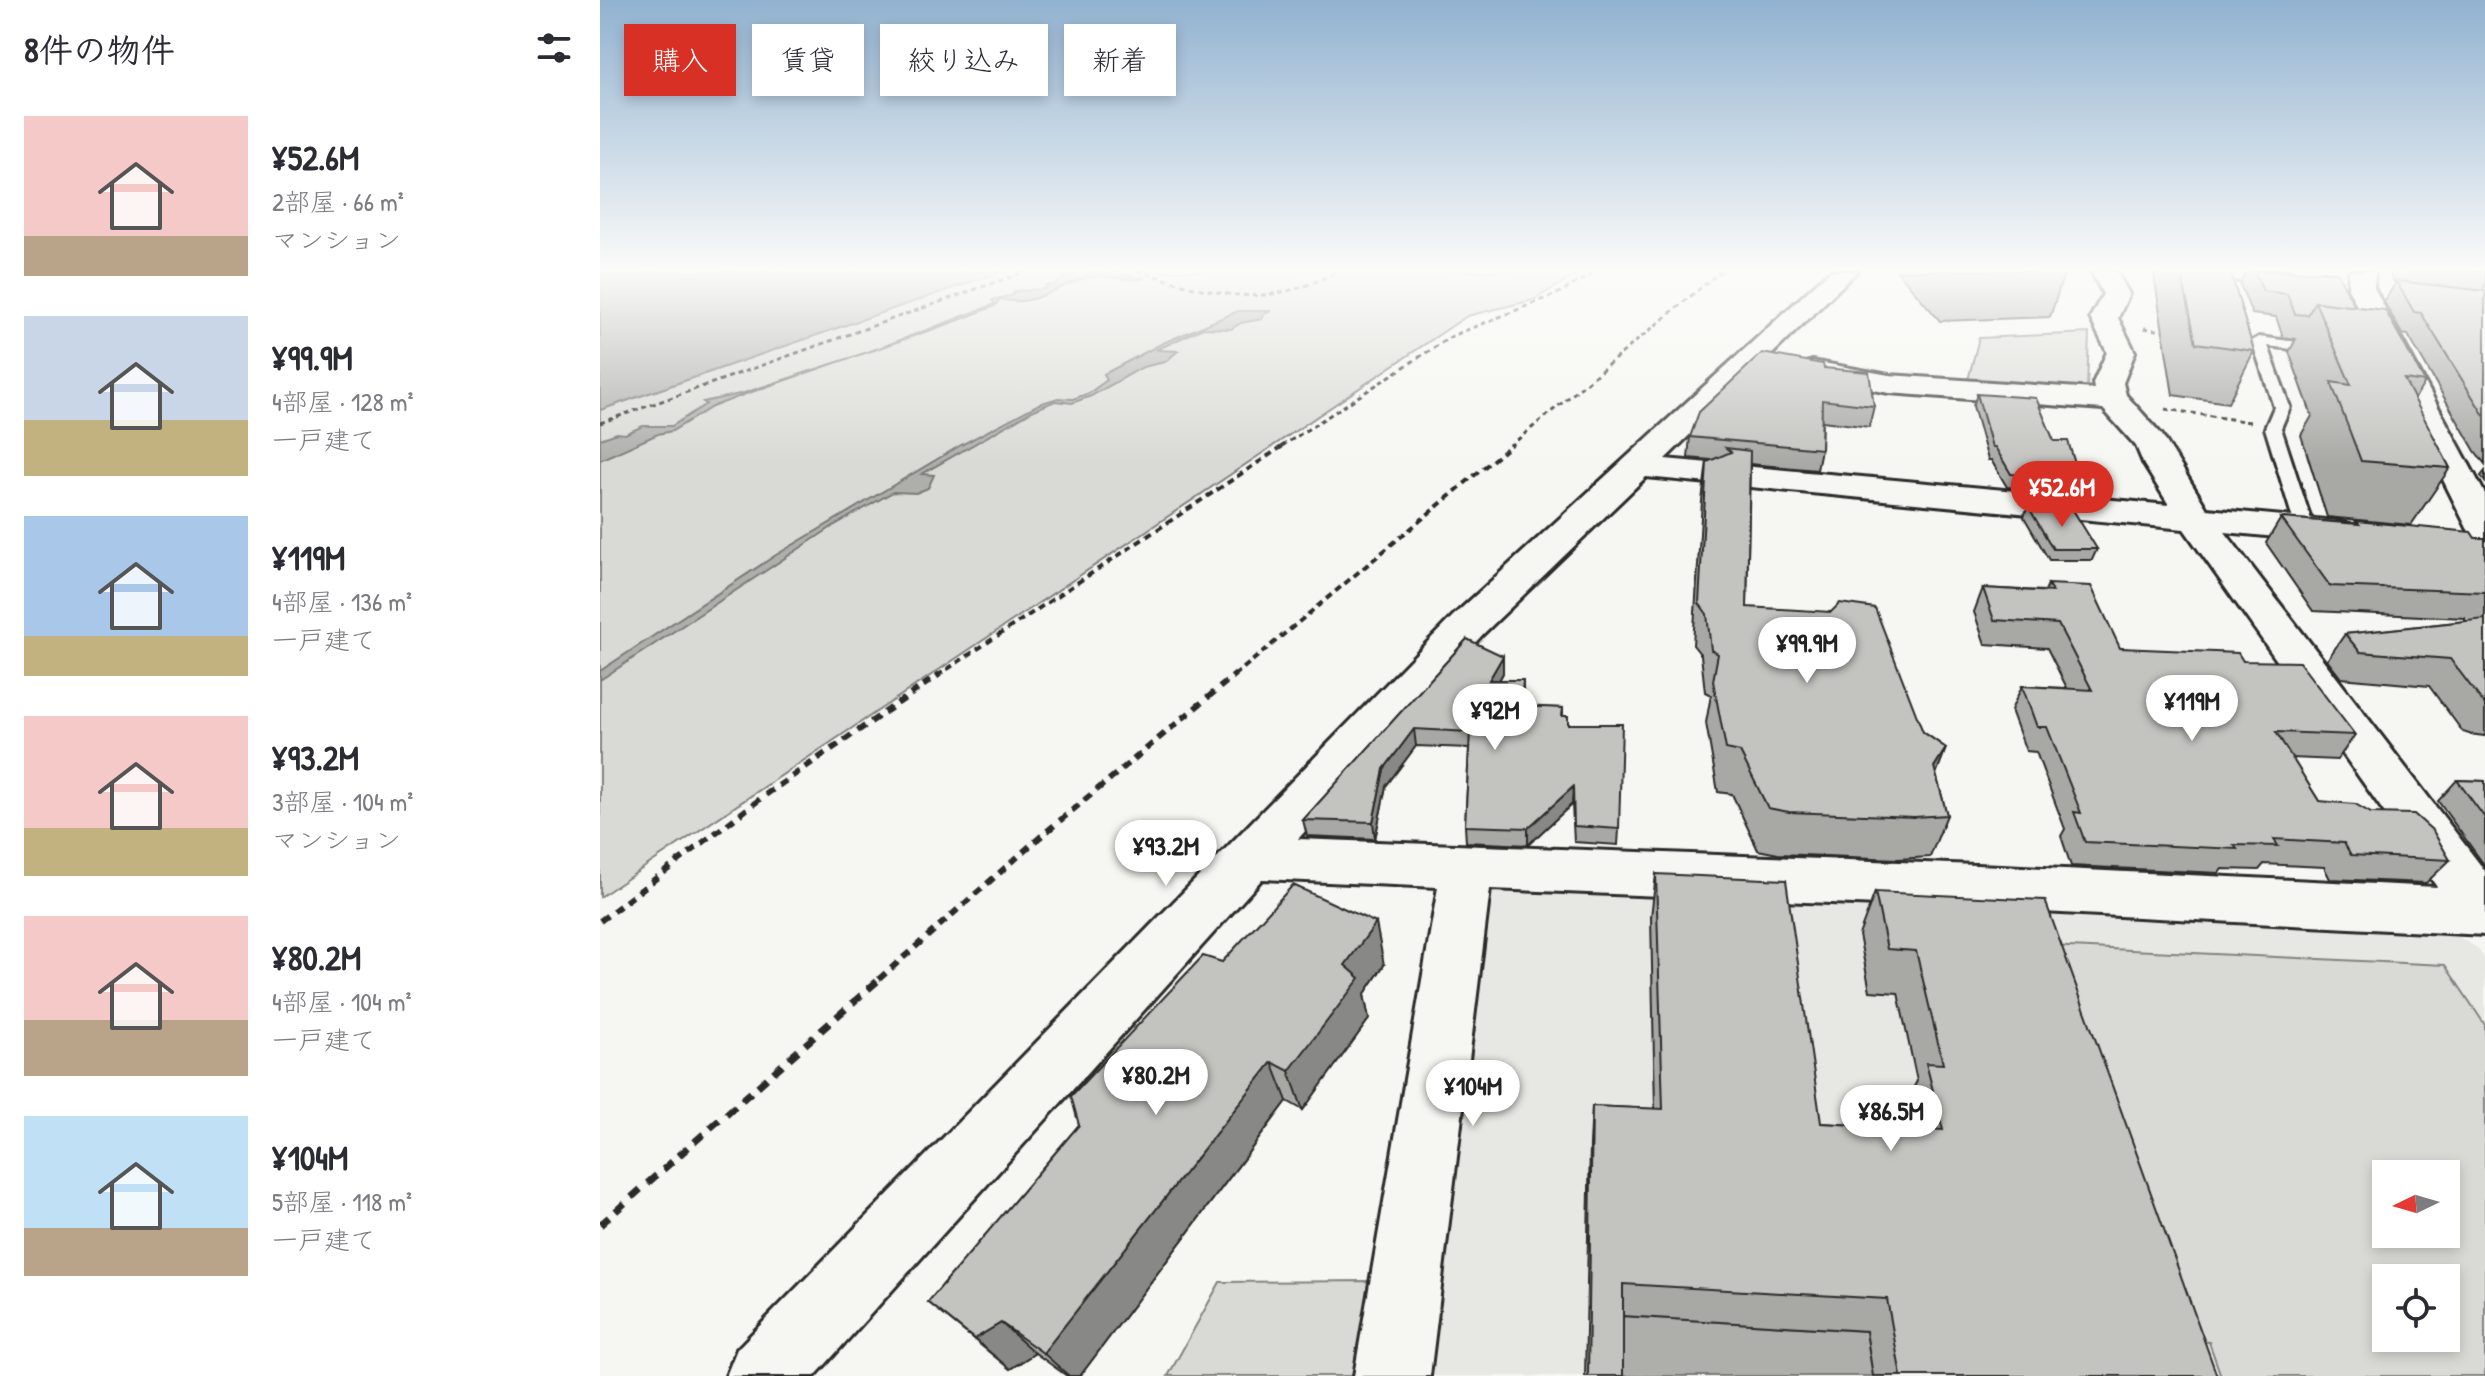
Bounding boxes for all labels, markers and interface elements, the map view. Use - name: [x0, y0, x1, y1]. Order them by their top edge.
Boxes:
- chip: 購入: [624, 24, 736, 96]
- chip: 賃貸: [752, 24, 864, 96]
- chip: 絞り込み: [880, 24, 1048, 96]
- chip: 新着: [1064, 24, 1176, 96]
- icon: filters: [532, 26, 576, 70]
- text: 8件の物件: [24, 27, 175, 73]
- text: ¥52.6M: [272, 135, 359, 181]
- icon: home: [88, 148, 184, 244]
- text: 2部屋 · 66 m²: [272, 184, 404, 219]
- text: マンション: [272, 222, 401, 257]
- text: ¥99.9M: [272, 335, 353, 381]
- icon: home: [88, 348, 184, 444]
- text: 4部屋 · 128 m²: [272, 384, 413, 419]
- text: 一戸建て: [272, 422, 376, 457]
- pin: ¥52.6M: [1997, 461, 2127, 529]
- text: ¥52.6M: [2029, 469, 2095, 504]
- text: ¥119M: [272, 535, 345, 581]
- icon: home: [88, 548, 184, 644]
- text: 4部屋 · 136 m²: [272, 584, 412, 619]
- pin: ¥99.9M: [1742, 617, 1872, 685]
- text: 一戸建て: [272, 622, 376, 657]
- text: ¥99.9M: [1776, 625, 1838, 660]
- pin: ¥119M: [2136, 675, 2248, 743]
- text: ¥119M: [2164, 683, 2220, 718]
- pin: ¥92M: [1448, 684, 1542, 752]
- text: ¥92M: [1470, 692, 1520, 727]
- text: ¥93.2M: [272, 735, 359, 781]
- icon: home: [88, 748, 184, 844]
- text: 3部屋 · 104 m²: [272, 784, 413, 819]
- pin: ¥93.2M: [1101, 820, 1231, 888]
- text: マンション: [272, 822, 401, 857]
- text: ¥93.2M: [1133, 828, 1199, 863]
- text: ¥80.2M: [272, 935, 361, 981]
- icon: home: [88, 948, 184, 1044]
- text: 4部屋 · 104 m²: [272, 984, 411, 1019]
- text: 一戸建て: [272, 1022, 376, 1057]
- pin: ¥80.2M: [1091, 1049, 1221, 1117]
- text: ¥80.2M: [1122, 1057, 1190, 1092]
- pin: ¥104M: [1417, 1060, 1529, 1128]
- text: ¥104M: [1444, 1068, 1502, 1103]
- pin: ¥86.5M: [1826, 1085, 1956, 1153]
- text: ¥86.5M: [1858, 1093, 1924, 1128]
- text: ¥104M: [272, 1135, 348, 1181]
- icon: home: [88, 1148, 184, 1244]
- north arrow: [2372, 1160, 2460, 1248]
- map controls: [2372, 1160, 2460, 1352]
- text: 5部屋 · 118 m²: [272, 1184, 412, 1219]
- text: 一戸建て: [272, 1222, 376, 1257]
- button: locate: [2372, 1264, 2460, 1352]

